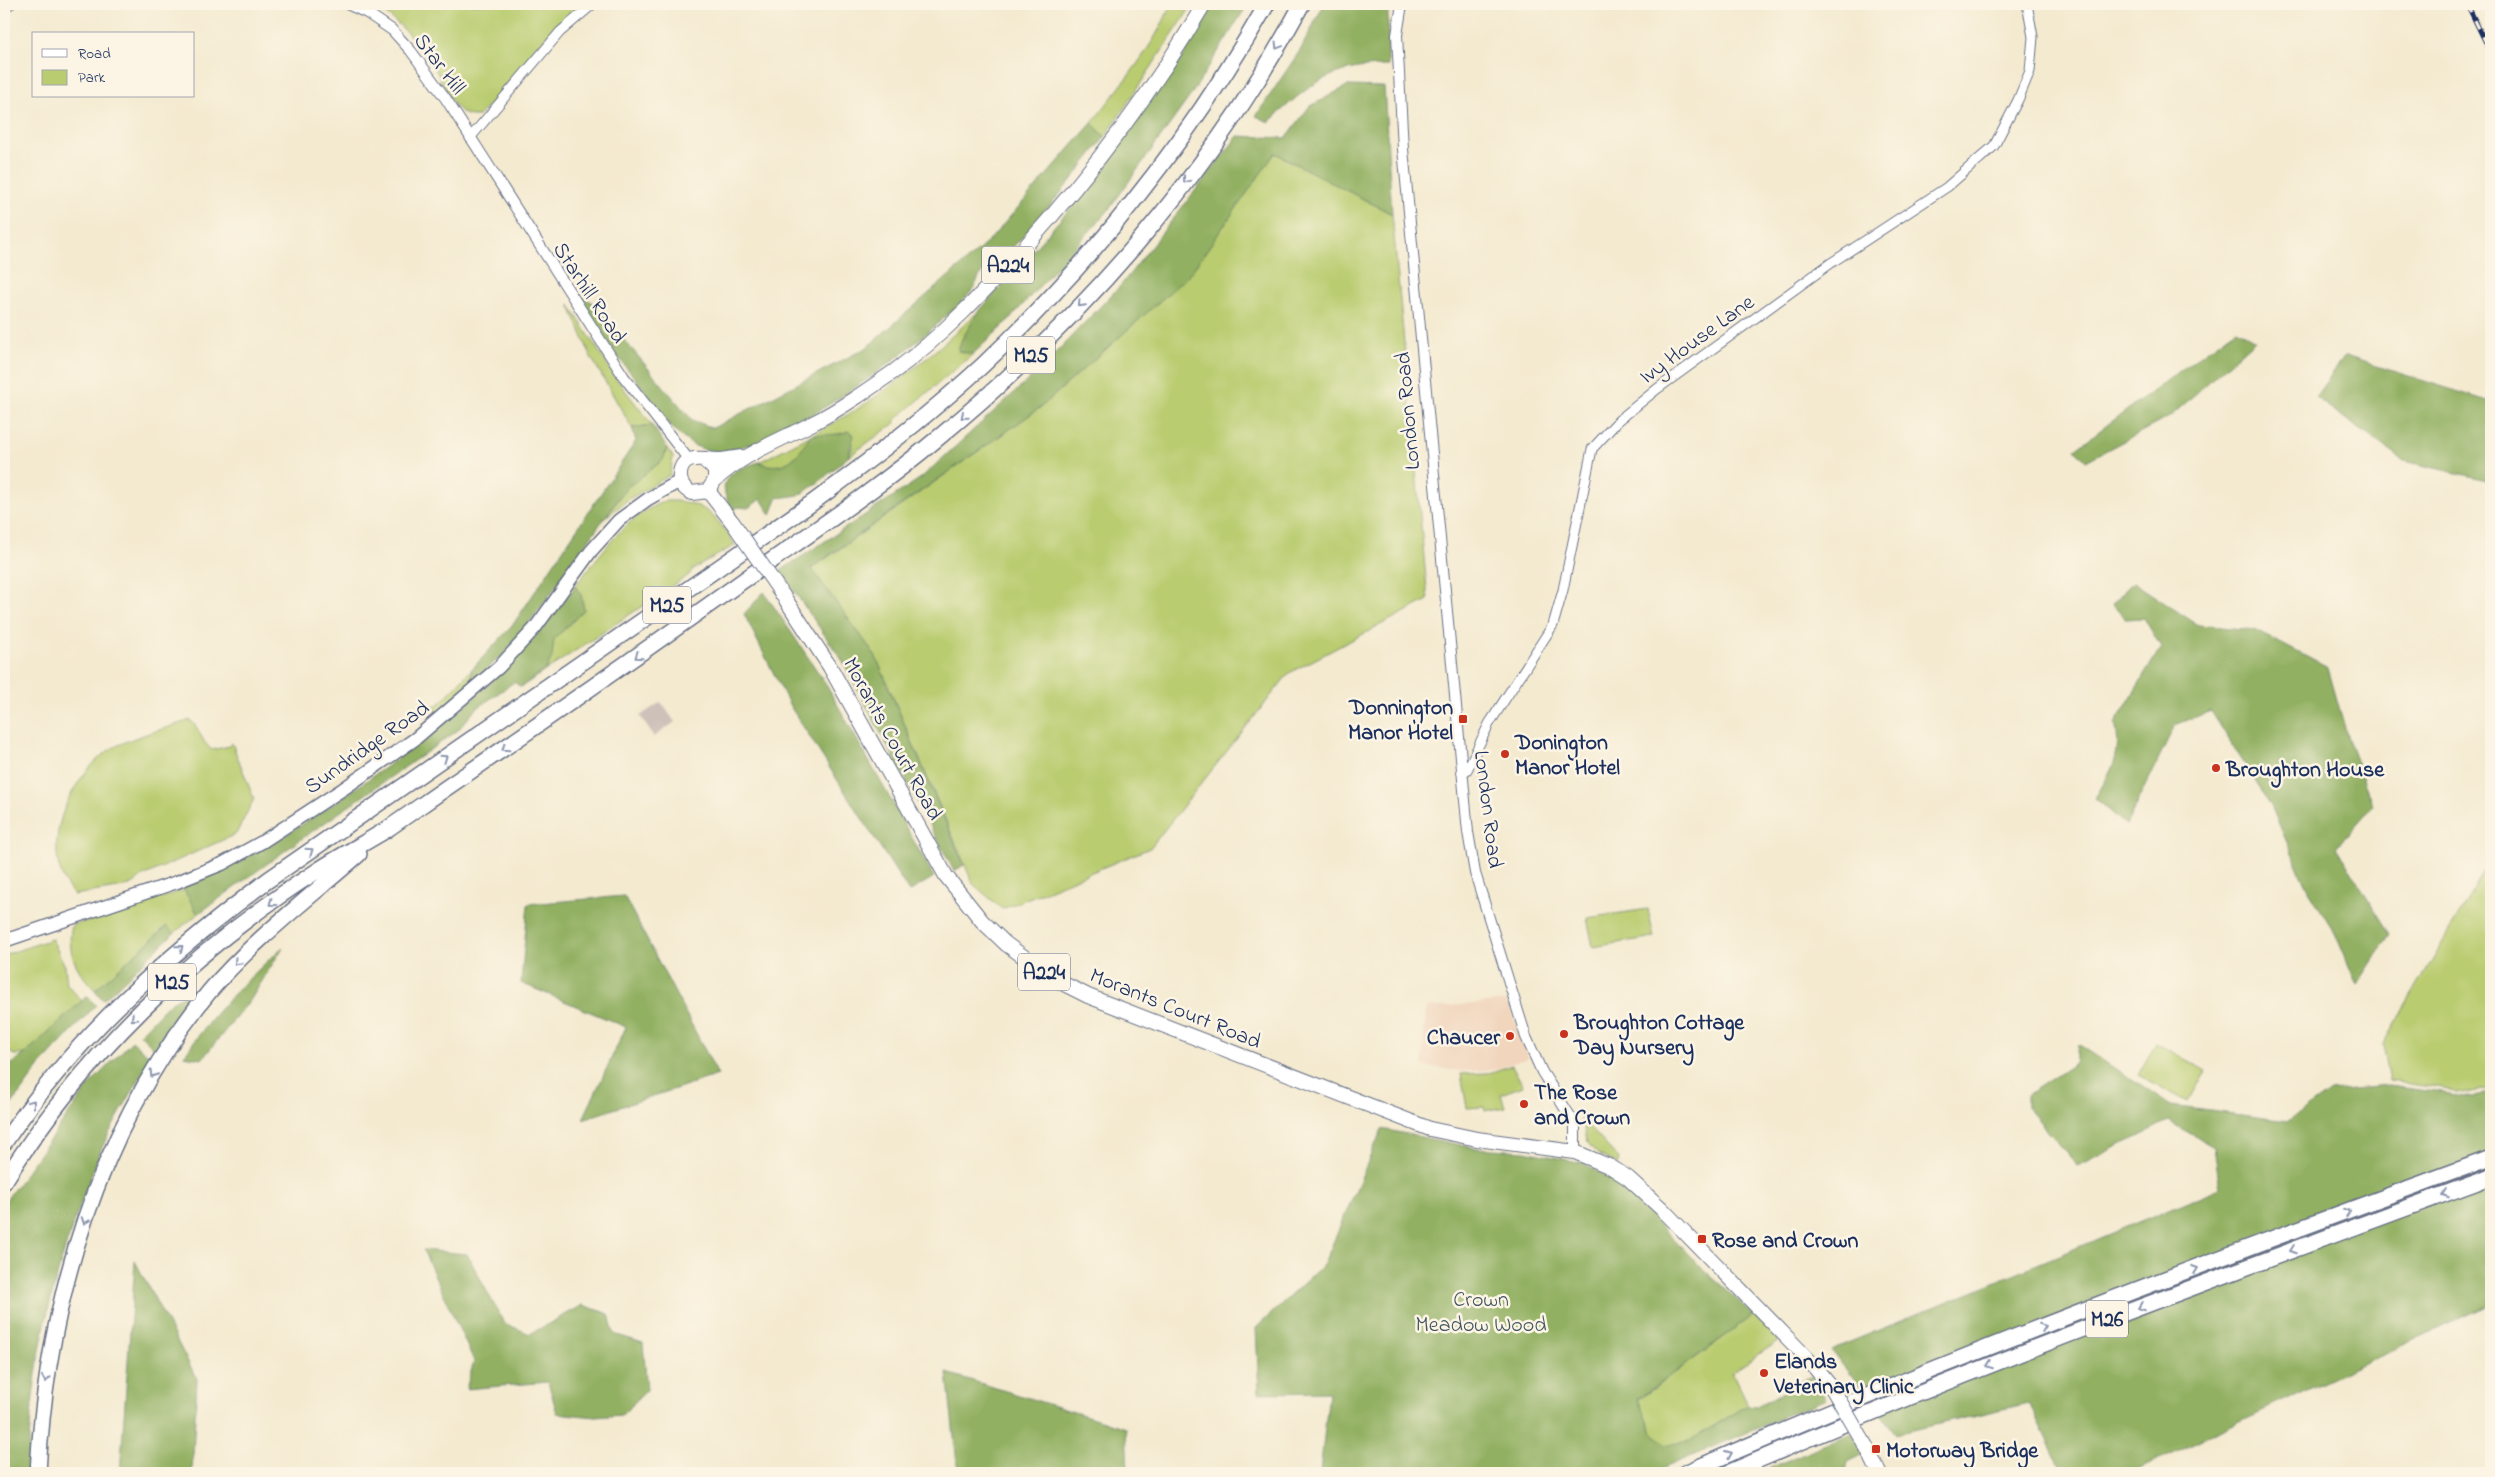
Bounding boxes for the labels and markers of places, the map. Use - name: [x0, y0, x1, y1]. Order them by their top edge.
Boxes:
- place label: Donnington Manor Hotel: [1348, 693, 1453, 750]
- marker: Donnington Manor Hotel: [1457, 713, 1469, 725]
- place label: Donington Manor Hotel: [1514, 728, 1620, 785]
- marker: Donington Manor Hotel: [1499, 748, 1511, 760]
- place label: Broughton House: [2225, 755, 2385, 788]
- marker: Broughton House: [2210, 762, 2222, 774]
- place label: Broughton Cottage Day Nursery: [1573, 1008, 1745, 1066]
- place label: Chaucer: [1427, 1023, 1501, 1055]
- marker: Broughton Cottage Day Nursery: [1558, 1028, 1570, 1040]
- marker: Chaucer: [1504, 1030, 1516, 1042]
- place label: The Rose and Crown: [1534, 1078, 1630, 1135]
- marker: The Rose and Crown: [1518, 1098, 1530, 1110]
- place label: Rose and Crown: [1712, 1226, 1859, 1258]
- marker: Rose and Crown: [1696, 1233, 1708, 1245]
- place label: Elands Veterinary Clinic: [1773, 1347, 1915, 1405]
- marker: Elands Veterinary Clinic: [1758, 1367, 1770, 1379]
- place label: Motorway Bridge: [1886, 1436, 2039, 1469]
- marker: Motorway Bridge: [1870, 1443, 1882, 1455]

